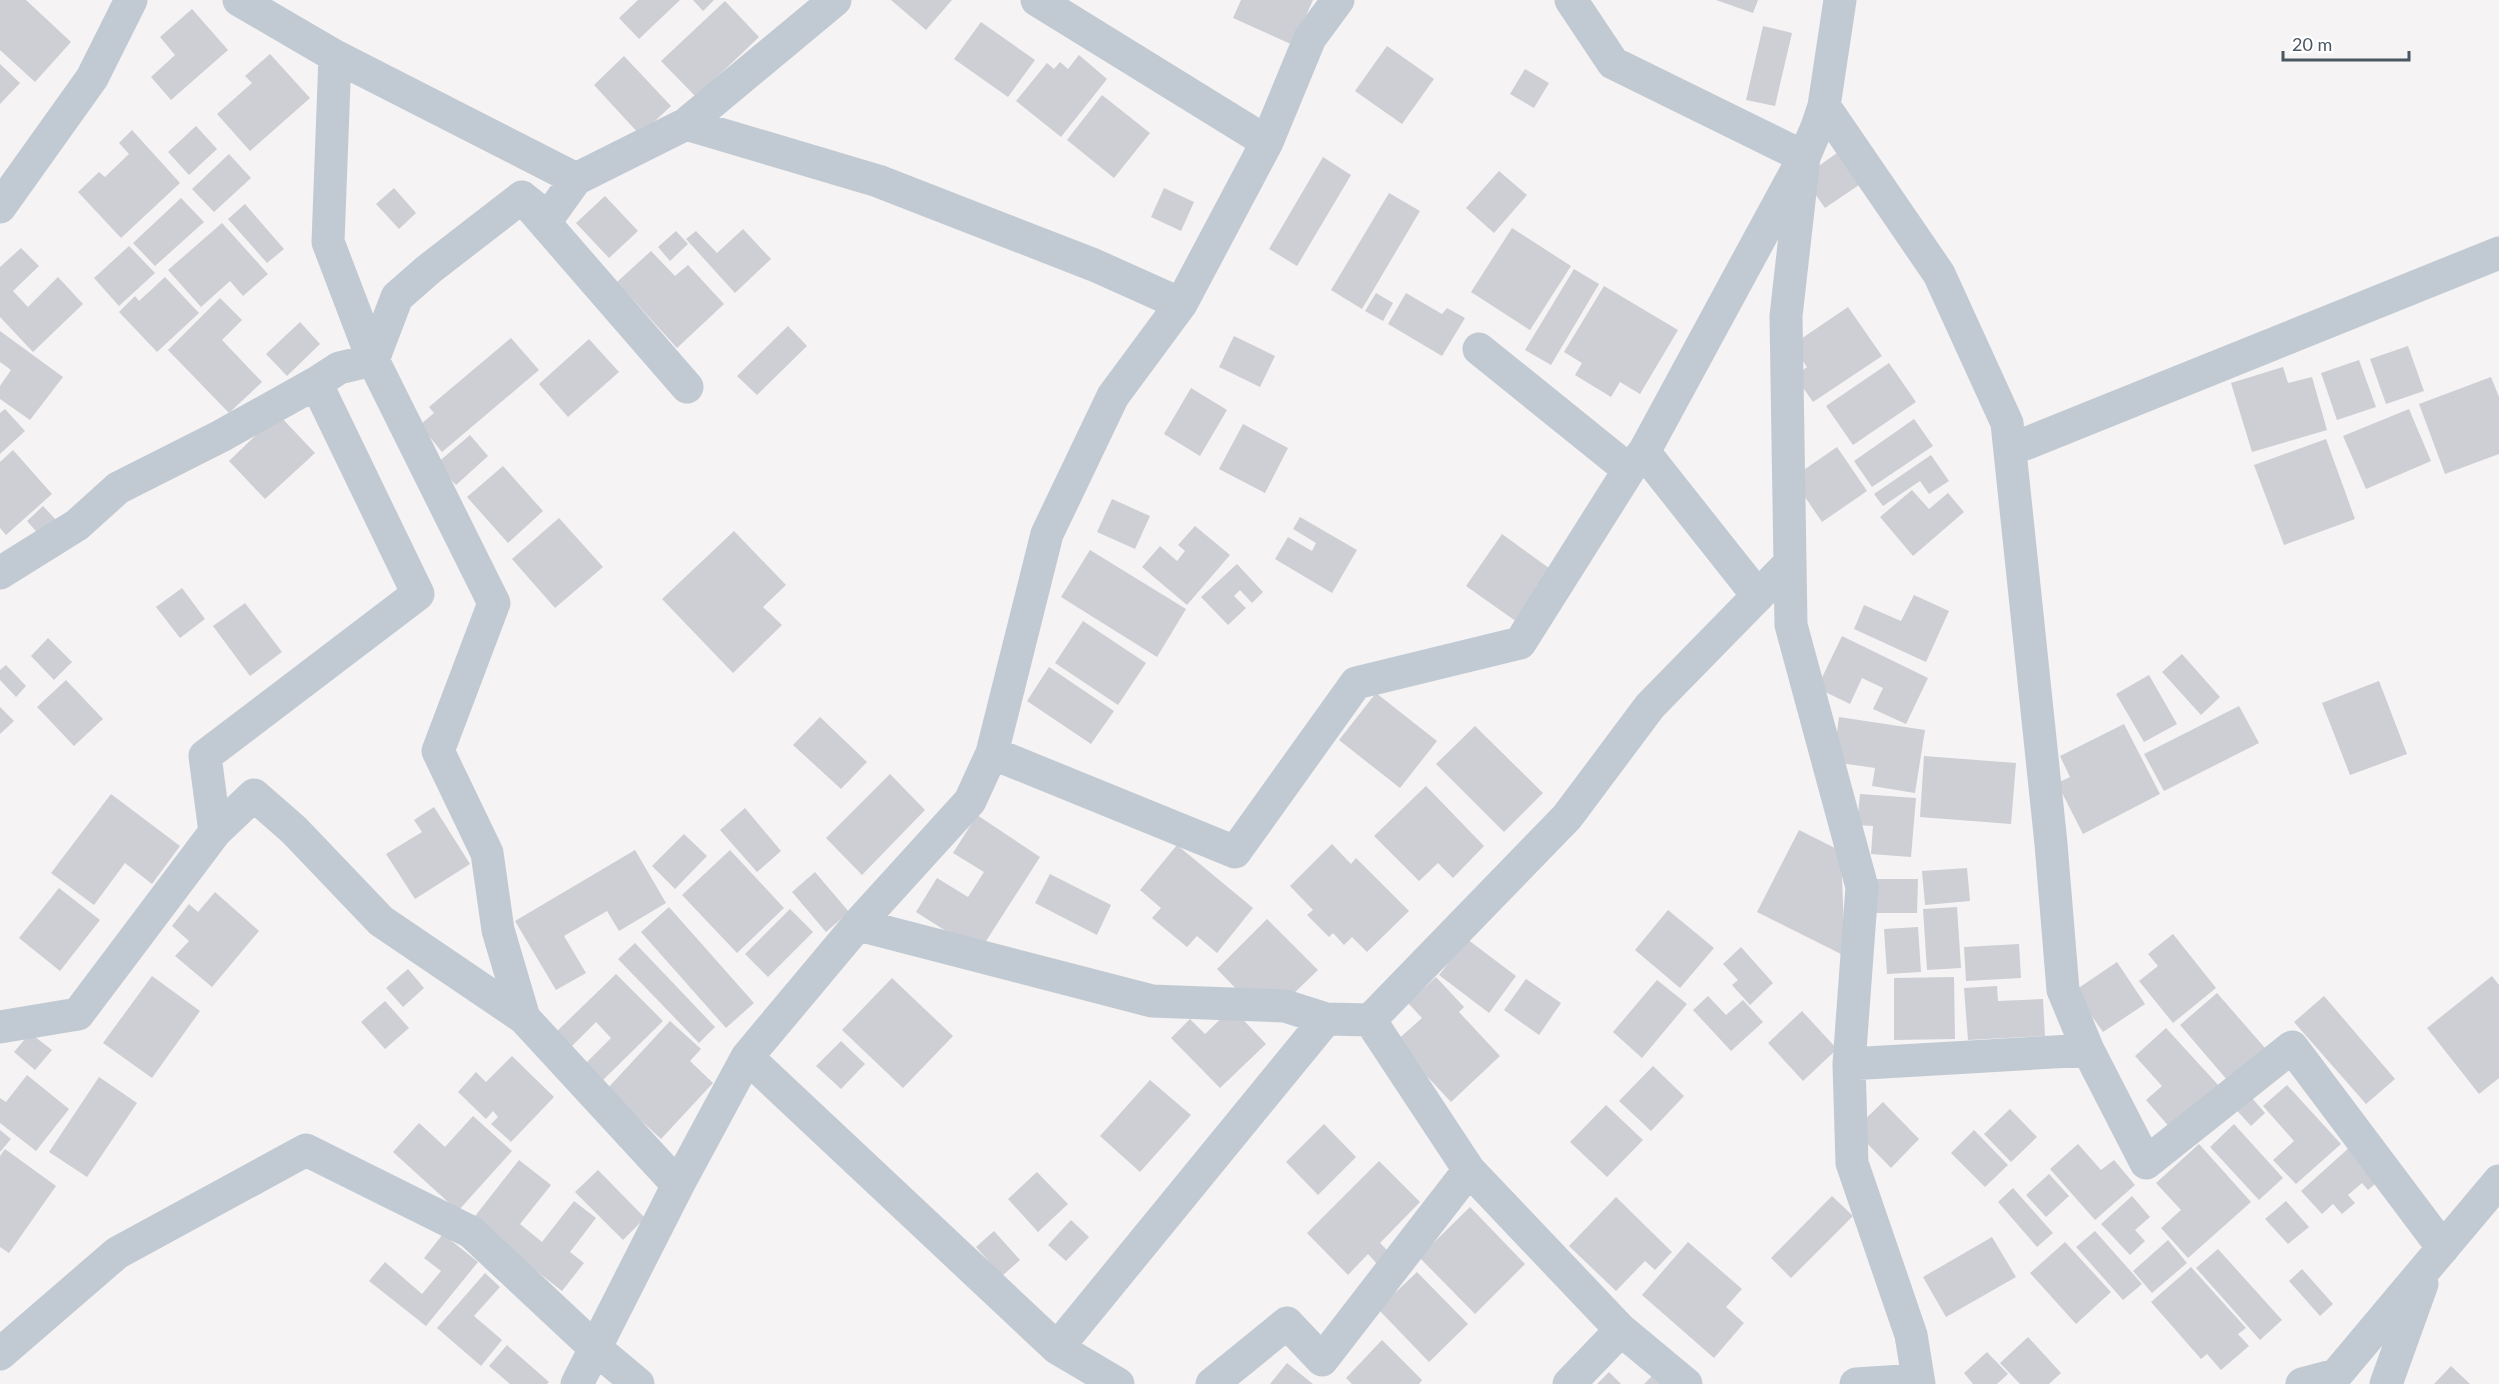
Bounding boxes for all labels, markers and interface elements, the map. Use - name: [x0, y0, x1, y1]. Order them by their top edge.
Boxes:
- scale bar: [2283, 24, 2409, 62]
- text: 20 m: [2292, 33, 2332, 55]

